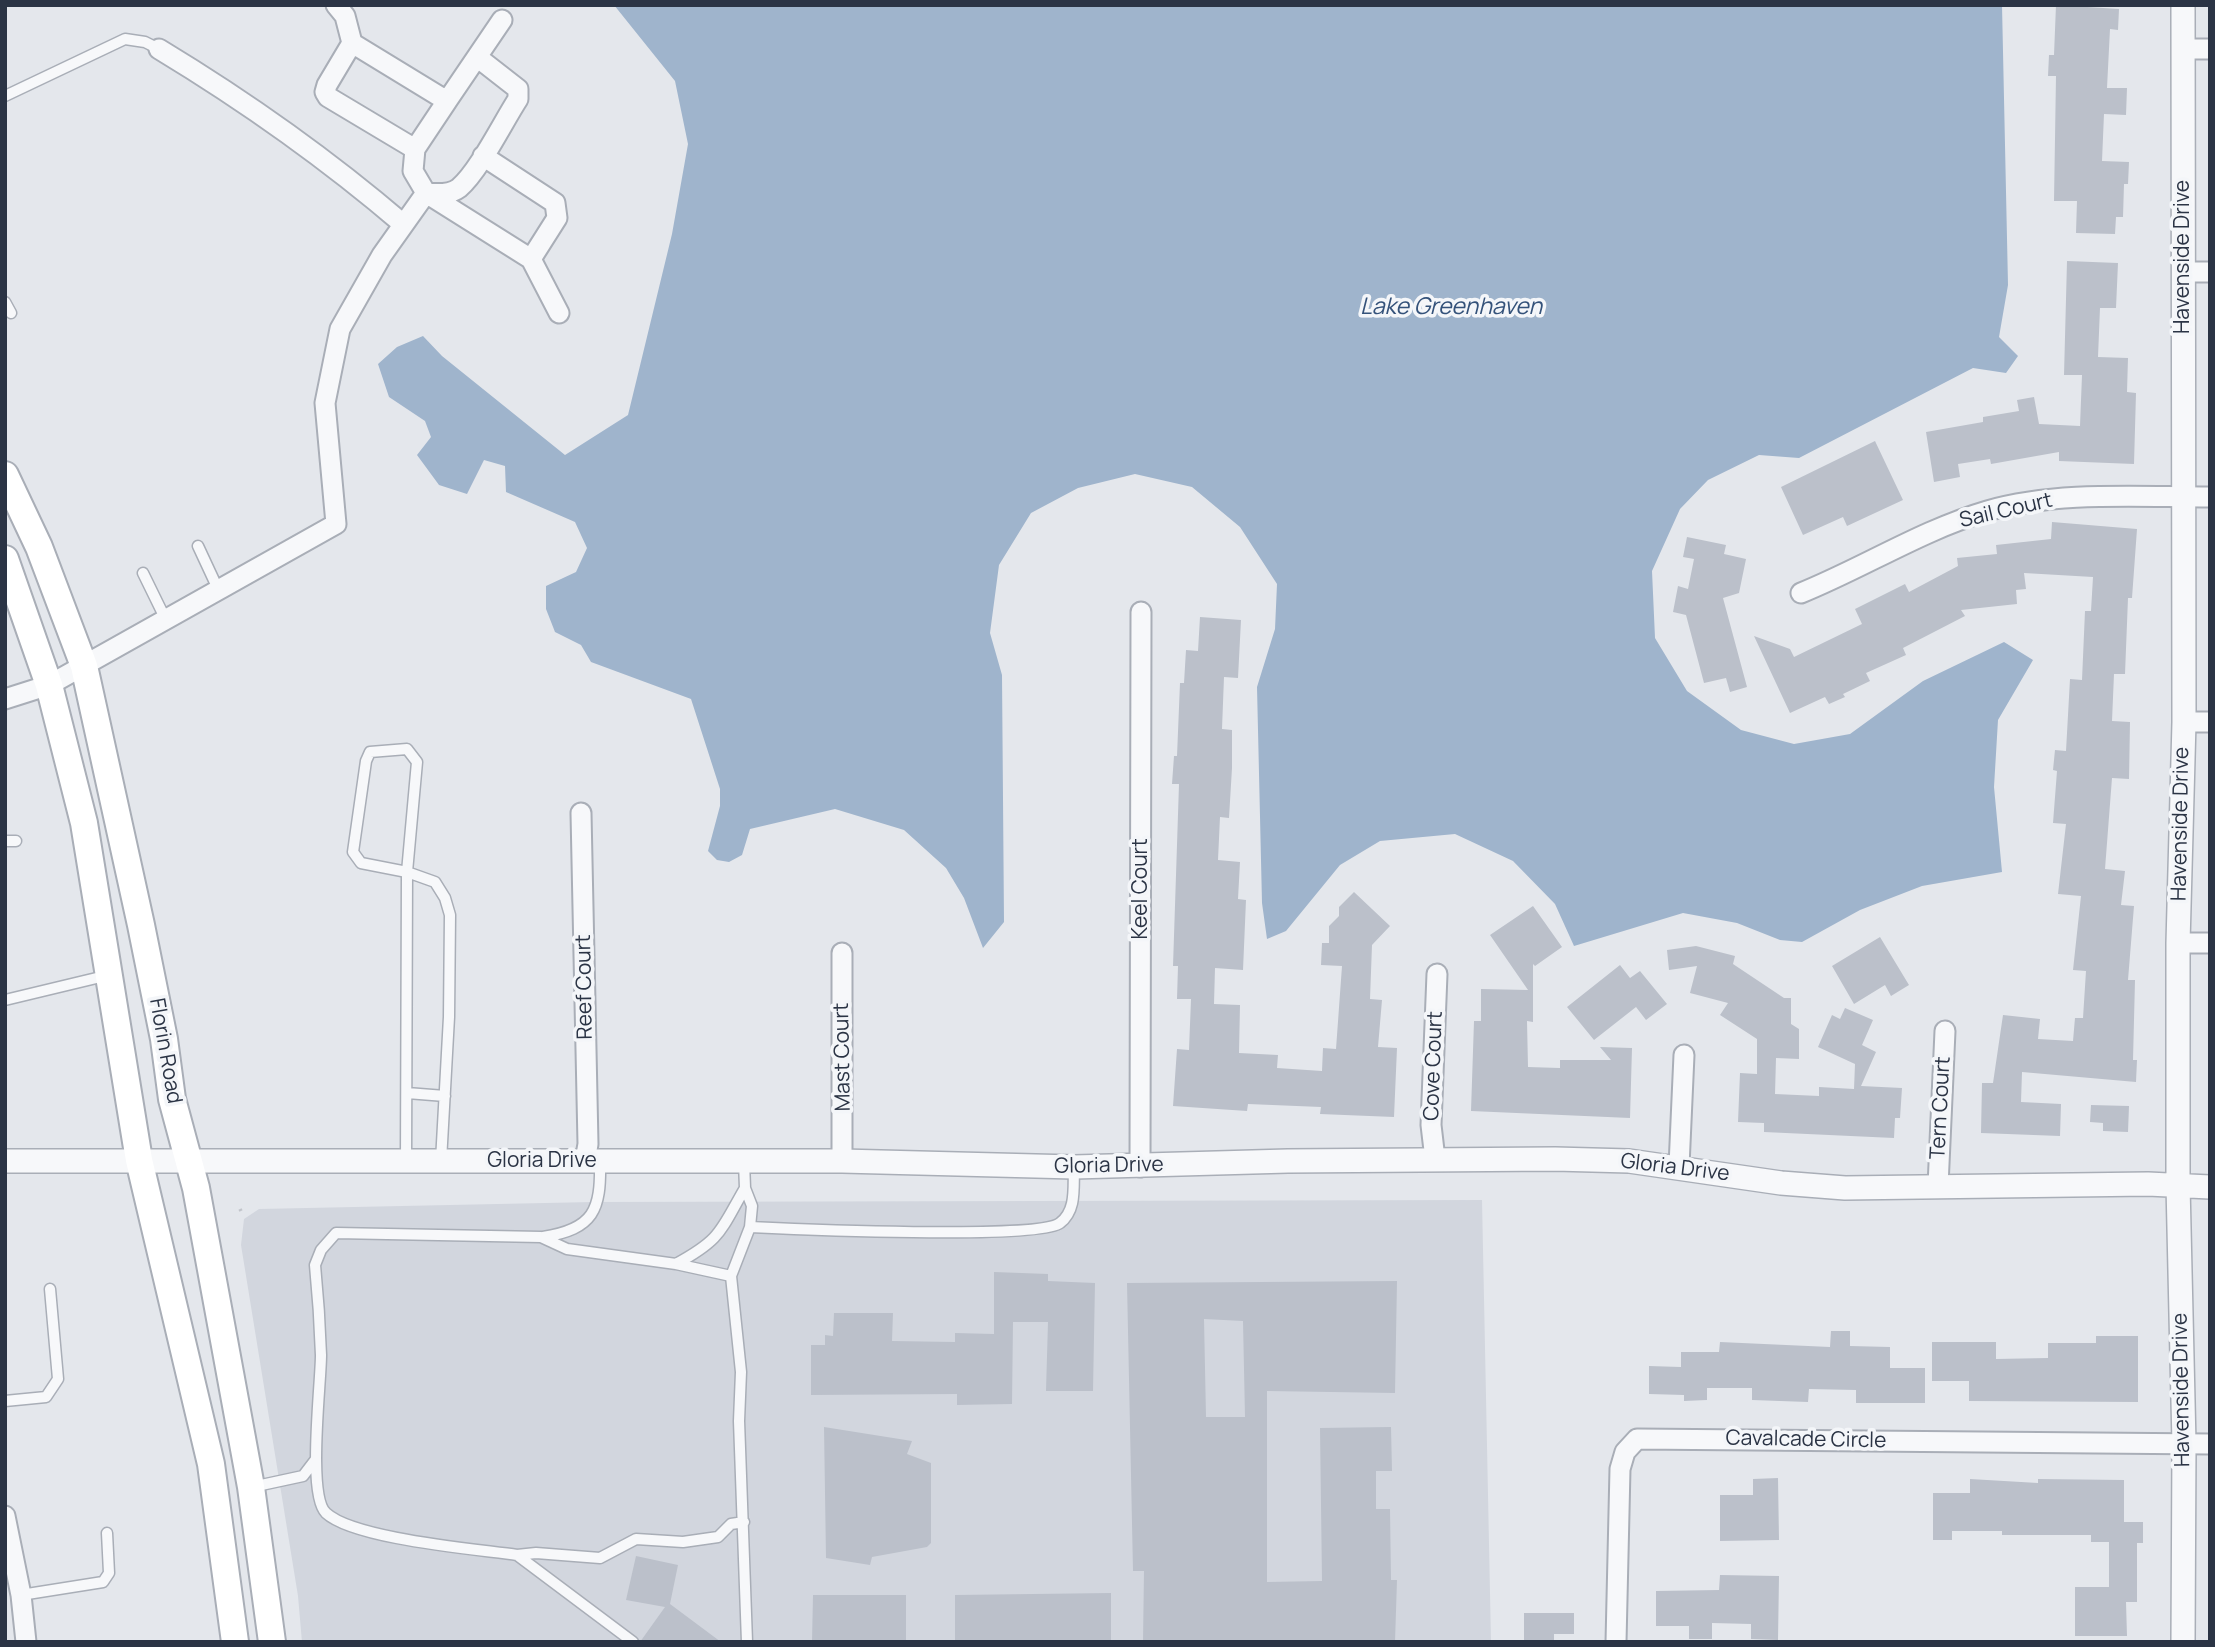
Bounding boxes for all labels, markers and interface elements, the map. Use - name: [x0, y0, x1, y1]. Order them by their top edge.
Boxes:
- street label: Havenside Drive: [2170, 180, 2196, 334]
- water label: Lake Greenhaven: [1360, 294, 1542, 322]
- street label: Sail Court: [1957, 488, 2055, 534]
- street label: Havenside Drive: [2167, 747, 2195, 901]
- street label: Keel Court: [1128, 838, 1154, 940]
- street label: Reef Court: [571, 934, 599, 1040]
- street label: Florin Road: [143, 996, 187, 1106]
- street label: Mast Court: [829, 1002, 857, 1112]
- street label: Cove Court: [1419, 1011, 1449, 1121]
- street label: Tern Court: [1926, 1056, 1956, 1160]
- street label: Gloria Drive: [487, 1148, 597, 1174]
- street label: Gloria Drive: [1619, 1149, 1731, 1187]
- street label: Gloria Drive: [1054, 1152, 1164, 1180]
- street label: Havenside Drive: [2168, 1313, 2196, 1467]
- street label: Cavalcade Circle: [1725, 1426, 1887, 1454]

